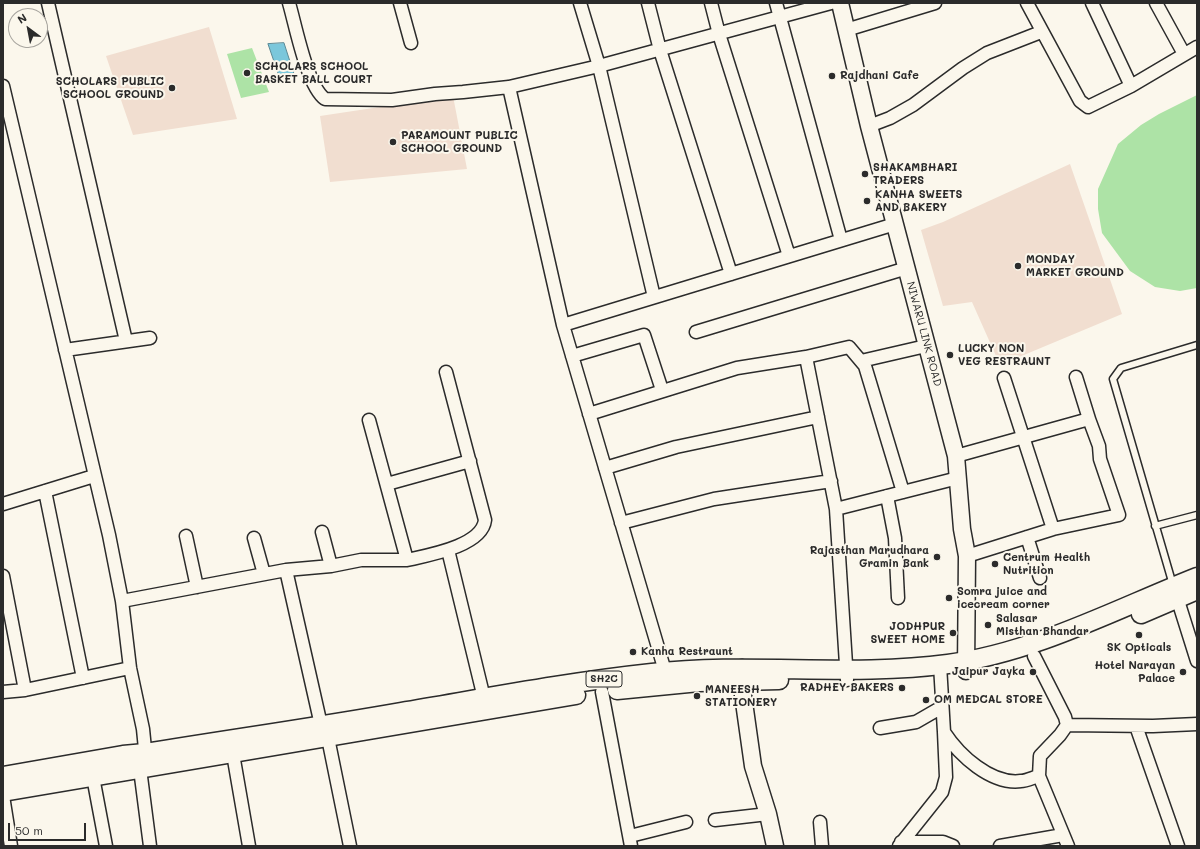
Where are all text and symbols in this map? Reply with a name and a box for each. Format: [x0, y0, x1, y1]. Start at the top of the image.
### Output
north arrow [8, 8, 48, 48]
text: N [14, 10, 29, 27]
place label: SCHOLARS SCHOOL BASKET BALL COURT [255, 60, 372, 86]
marker: SCHOLARS SCHOOL BASKET BALL COURT [242, 68, 252, 78]
place label: Rajdhani Cafe [840, 69, 919, 83]
marker: Rajdhani Cafe [827, 71, 837, 81]
place label: SCHOLARS PUBLIC SCHOOL GROUND [56, 75, 164, 101]
marker: SCHOLARS PUBLIC SCHOOL GROUND [167, 83, 177, 93]
place label: PARAMOUNT PUBLIC SCHOOL GROUND [401, 129, 518, 155]
marker: PARAMOUNT PUBLIC SCHOOL GROUND [388, 137, 398, 147]
place label: SHAKAMBHARI TRADERS [873, 161, 957, 187]
marker: SHAKAMBHARI TRADERS [860, 169, 870, 179]
place label: KANHA SWEETS AND BAKERY [875, 188, 962, 214]
marker: KANHA SWEETS AND BAKERY [862, 196, 872, 206]
place label: MONDAY MARKET GROUND [1026, 253, 1124, 279]
marker: MONDAY MARKET GROUND [1013, 261, 1023, 271]
street label: NIWARU LINK ROAD [904, 280, 944, 388]
place label: LUCKY NON VEG RESTRAUNT [958, 342, 1051, 368]
marker: LUCKY NON VEG RESTRAUNT [945, 350, 955, 360]
place label: Rajasthan Marudhara Gramin Bank [810, 544, 929, 570]
place label: Centrum Health Nutrition [1003, 551, 1090, 577]
marker: Rajasthan Marudhara Gramin Bank [932, 552, 942, 562]
marker: Centrum Health Nutrition [990, 559, 1000, 569]
place label: Somra juice and icecream corner [957, 585, 1050, 611]
marker: Somra juice and icecream corner [944, 593, 954, 603]
place label: Salasar Misthan Bhandar [996, 612, 1089, 638]
place label: JODHPUR SWEET HOME [870, 620, 945, 646]
marker: Salasar Misthan Bhandar [983, 620, 993, 630]
marker: JODHPUR SWEET HOME [948, 628, 958, 638]
marker: SK Opticals [1134, 630, 1144, 640]
place label: SK Opticals [1107, 641, 1171, 655]
place label: Kanha Restraunt [641, 645, 733, 659]
marker: Kanha Restraunt [628, 647, 638, 657]
place label: Hotel Narayan Palace [1094, 659, 1175, 685]
place label: Jaipur Jayka [952, 665, 1025, 679]
marker: Jaipur Jayka [1028, 667, 1038, 677]
marker: Hotel Narayan Palace [1178, 667, 1188, 677]
road number: SH2C [586, 671, 622, 687]
place label: RADHEY BAKERS [800, 681, 894, 695]
place label: MANEESH STATIONERY [705, 683, 777, 709]
marker: RADHEY BAKERS [897, 683, 907, 693]
marker: MANEESH STATIONERY [692, 691, 702, 701]
place label: OM MEDCAL STORE [934, 693, 1043, 707]
marker: OM MEDCAL STORE [921, 695, 931, 705]
scale bar [10, 815, 88, 841]
text: 50 m [15, 822, 43, 838]

